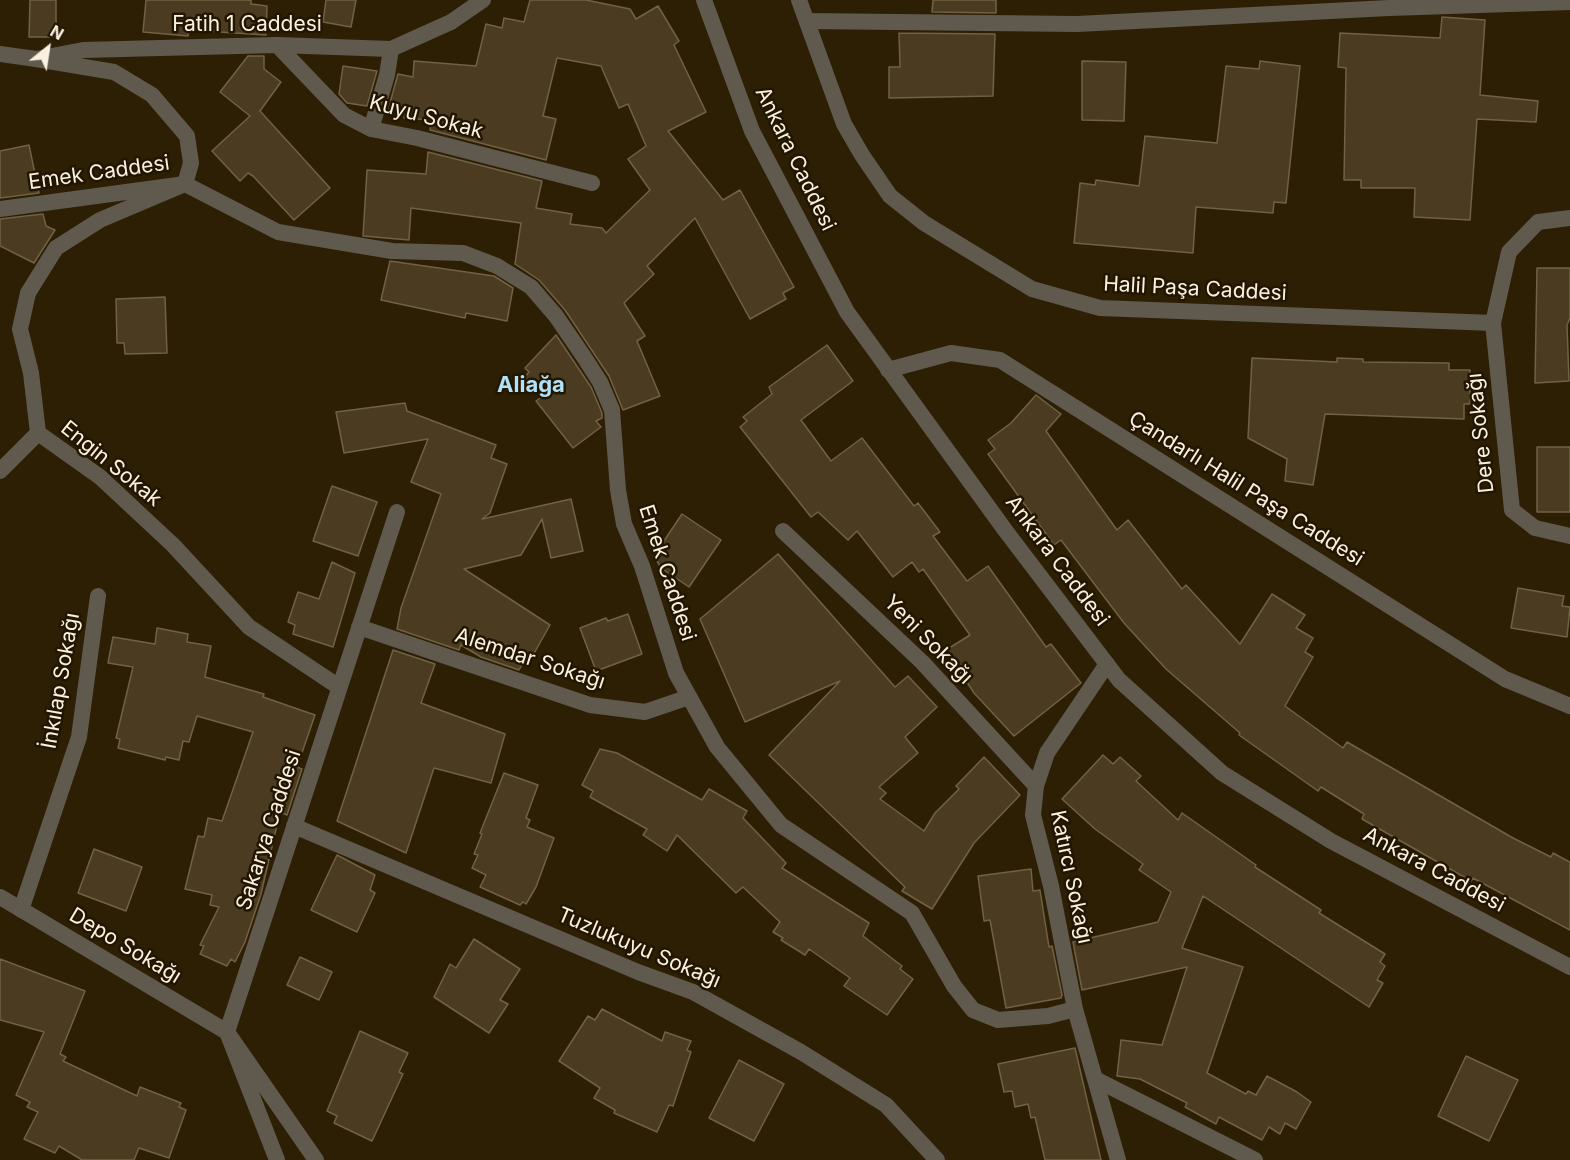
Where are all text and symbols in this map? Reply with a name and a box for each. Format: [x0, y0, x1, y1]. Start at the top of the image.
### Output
street label: Fatih 1 Caddesi [172, 12, 322, 38]
north arrow [18, 18, 78, 78]
text: N [47, 21, 67, 44]
street label: Ankara Caddesi [749, 83, 841, 235]
street label: Kuyu Sokak [366, 90, 486, 144]
street label: Emek Caddesi [27, 151, 171, 195]
street label: Halil Paşa Caddesi [1103, 272, 1287, 306]
district label: Aliağa [497, 372, 565, 398]
street label: Dere Sokağı [1462, 372, 1500, 494]
street label: Çandarlı Halil Paşa Caddesi [1124, 406, 1368, 572]
street label: Engin Sokak [56, 416, 166, 512]
street label: Ankara Caddesi [1000, 491, 1114, 631]
street label: Emek Caddesi [633, 502, 701, 644]
street label: Yeni Sokağı [878, 590, 978, 690]
street label: İnkılap Sokağı [37, 611, 85, 751]
street label: Alemdar Sokağı [452, 623, 608, 695]
street label: Sakarya Caddesi [231, 746, 307, 914]
street label: Katırcı Sokağı [1045, 808, 1097, 946]
street label: Ankara Caddesi [1359, 822, 1509, 918]
street label: Tuzlukuyu Sokağı [554, 902, 724, 994]
street label: Depo Sokağı [64, 903, 186, 989]

